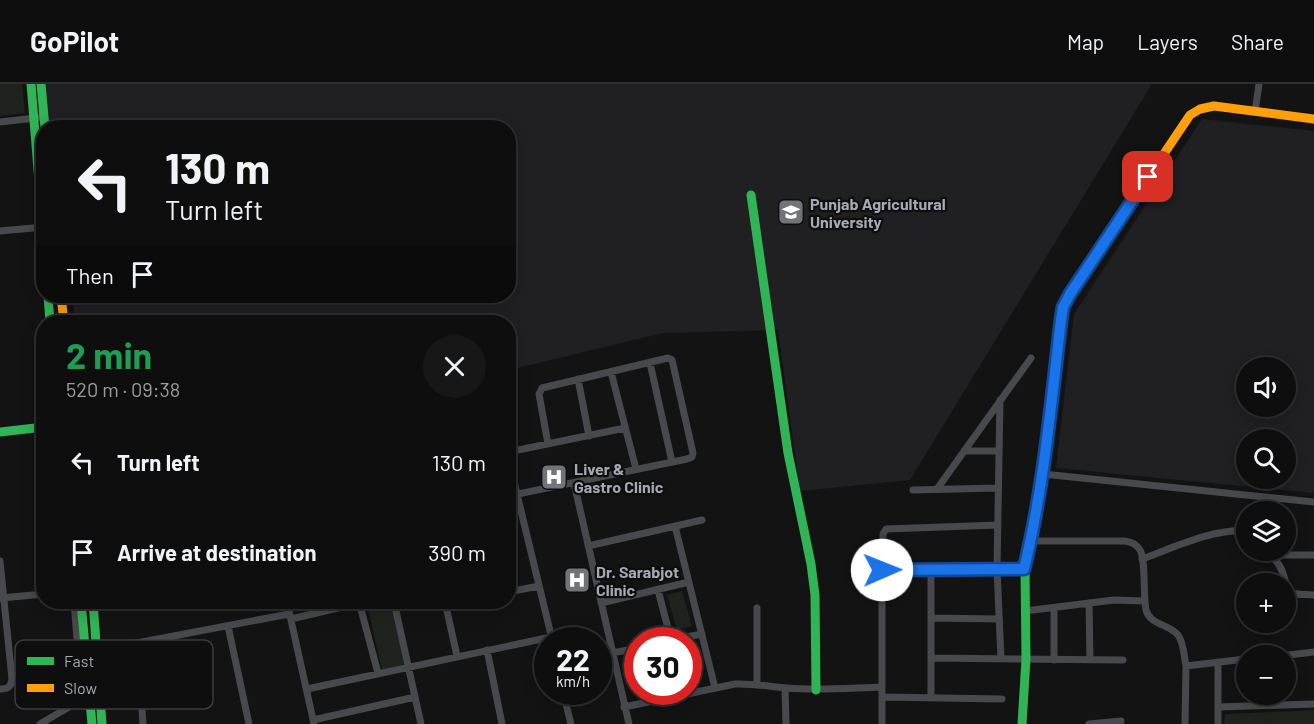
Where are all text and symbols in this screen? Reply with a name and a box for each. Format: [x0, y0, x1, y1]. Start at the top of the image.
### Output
text: GoPilot [30, 24, 119, 58]
text: Map [1067, 29, 1104, 54]
text: Layers [1137, 29, 1198, 54]
text: Share [1231, 29, 1284, 54]
text: 130 m [165, 142, 270, 192]
icon: left [66, 144, 144, 222]
pin [1122, 151, 1173, 202]
icon: arrive [1131, 160, 1164, 193]
text: Turn left [165, 193, 263, 225]
place label: Punjab Agricultural University [810, 194, 946, 231]
school or university icon: Punjab Agricultural University [776, 197, 806, 227]
icon: arrive [126, 258, 159, 291]
text: Then [66, 262, 114, 288]
text: 2 min [66, 333, 152, 376]
button: close [423, 335, 486, 398]
map controls [1236, 357, 1296, 705]
button: sound [1236, 357, 1296, 417]
text: 520 m · 09:38 [66, 377, 180, 401]
button: search [1236, 429, 1296, 489]
icon: left [66, 446, 99, 479]
text: Turn left [117, 449, 200, 475]
text: 130 m [432, 449, 486, 475]
place label: Liver & Gastro Clinic [574, 459, 664, 496]
hospital icon: Liver & Gastro Clinic [539, 462, 569, 492]
button: layers [1236, 501, 1296, 561]
icon: arrive [66, 536, 99, 569]
position arrow [850, 538, 914, 602]
text: Arrive at destination [117, 539, 316, 565]
text: 390 m [428, 539, 486, 565]
place label: Dr. Sarabjot Clinic [596, 562, 679, 599]
hospital icon: Dr. Sarabjot Clinic [562, 565, 592, 595]
button: + [1236, 573, 1296, 633]
speed limit sign: 30 [624, 627, 702, 705]
legend [15, 640, 213, 709]
text: 22 [556, 641, 590, 677]
button: − [1236, 645, 1296, 705]
text: Fast [64, 651, 94, 670]
text: km/h [556, 672, 590, 690]
text: Slow [64, 678, 97, 697]

